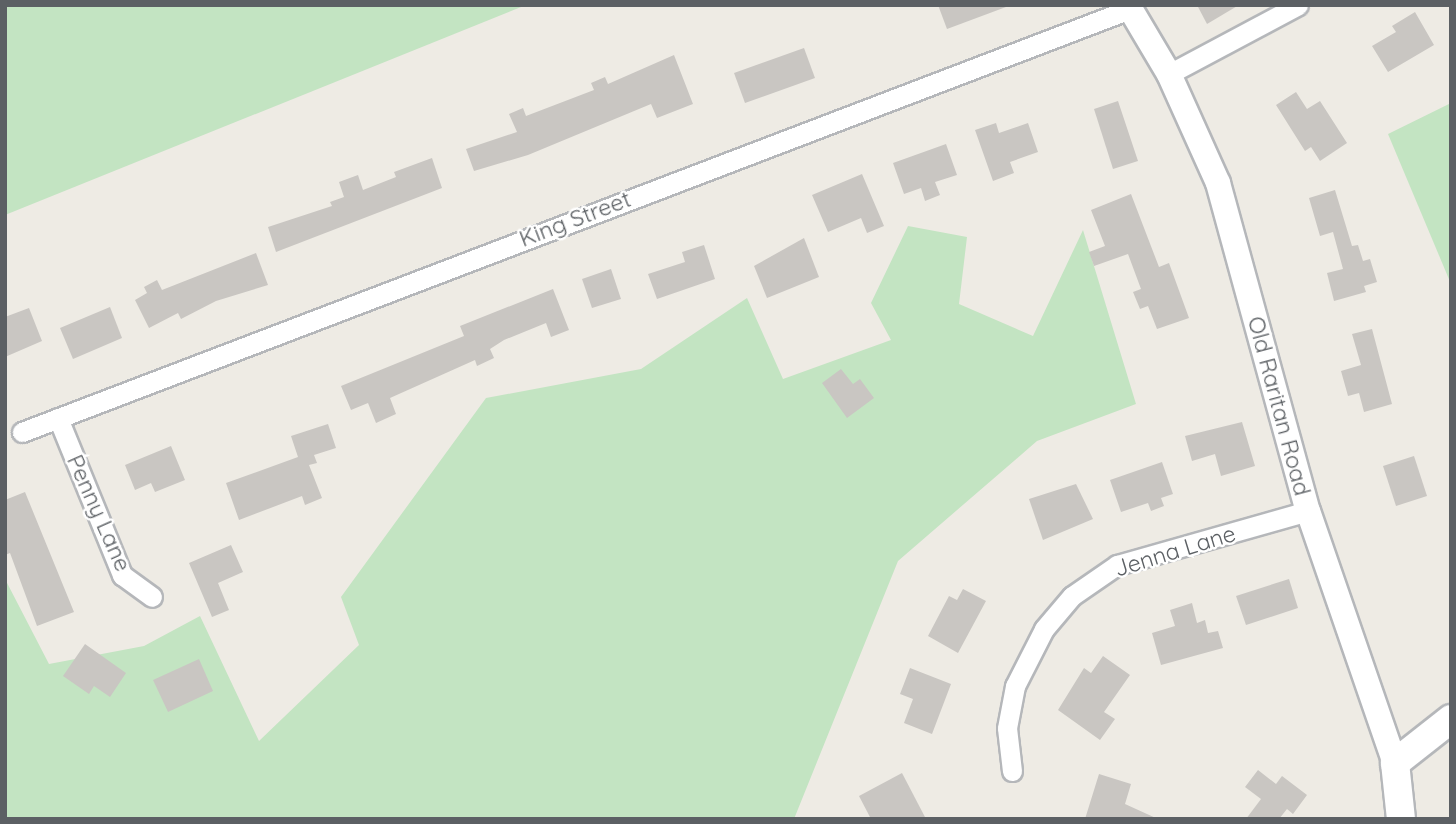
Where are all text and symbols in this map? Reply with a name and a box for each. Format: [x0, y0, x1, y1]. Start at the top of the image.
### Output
street label: King Street [515, 185, 635, 253]
street label: Old Raritan Road [1242, 313, 1316, 499]
street label: Penny Lane [61, 450, 137, 576]
street label: Jenna Lane [1111, 519, 1239, 583]

